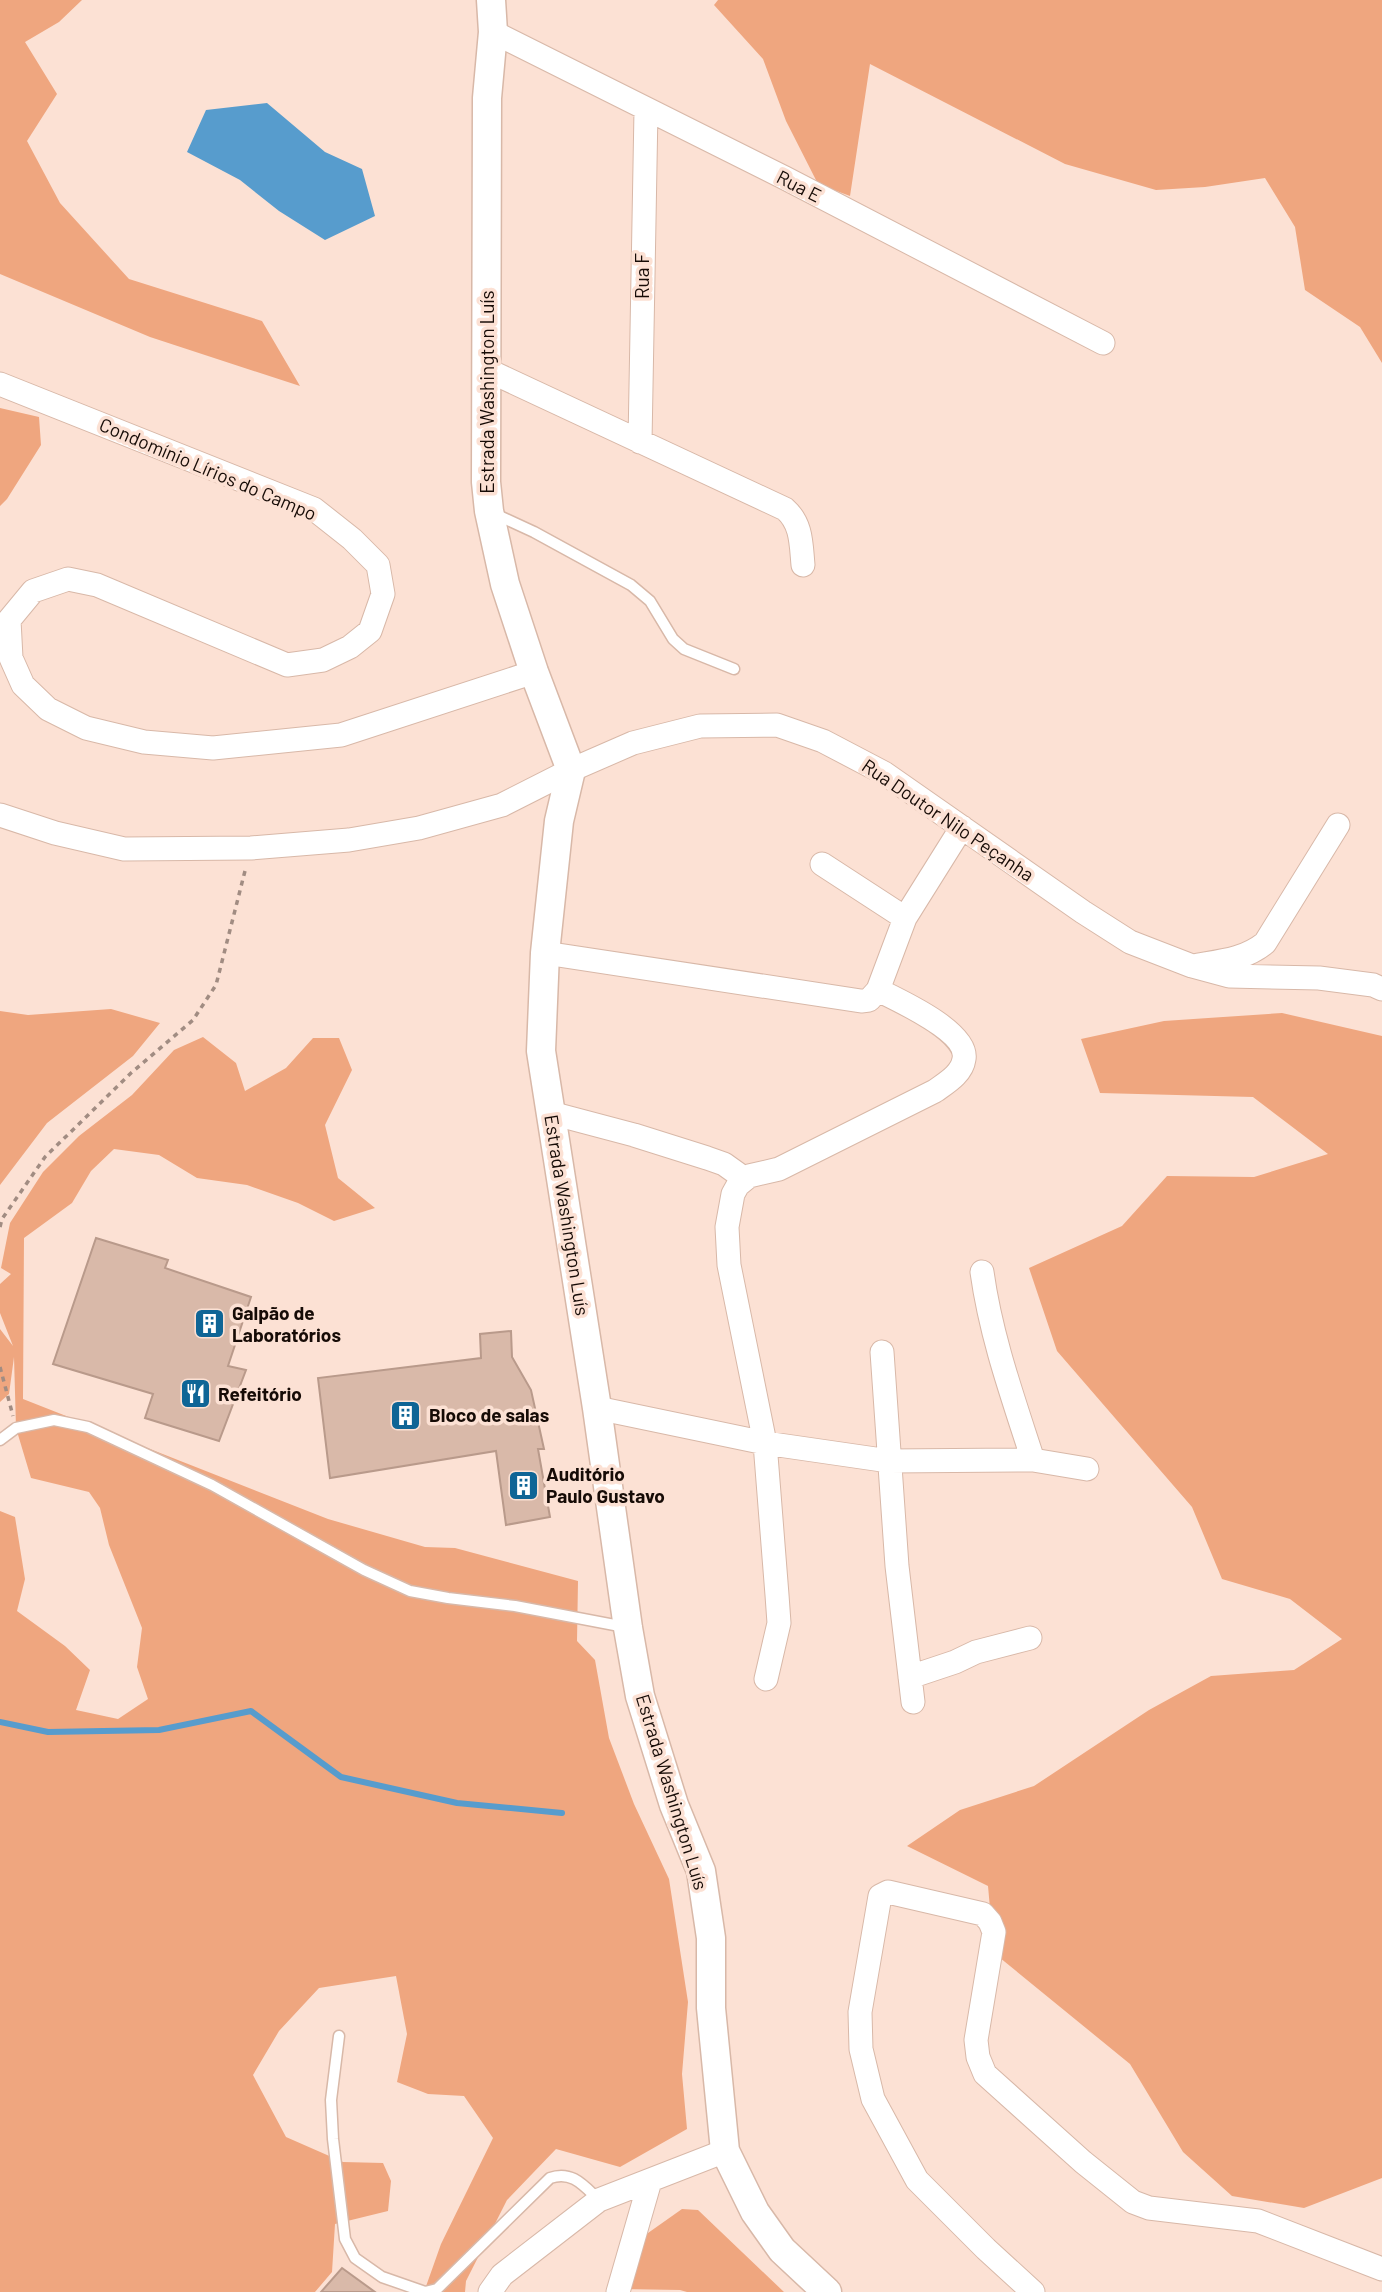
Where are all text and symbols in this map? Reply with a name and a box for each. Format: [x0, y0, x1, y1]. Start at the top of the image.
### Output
street label: Rua E [773, 165, 825, 206]
street label: Rua F [630, 253, 653, 299]
street label: Estrada Washington Luís [475, 290, 498, 494]
street label: Condomínio Lírios do Campo [96, 412, 320, 525]
street label: Rua Doutor Nilo Peçanha [858, 753, 1039, 886]
street label: Estrada Washington Luís [540, 1113, 595, 1317]
place label: Galpão de Laboratórios [232, 1301, 341, 1346]
building icon: Galpão de Laboratórios [192, 1307, 226, 1341]
restaurant icon: Refeitório [178, 1377, 212, 1411]
place label: Refeitório [218, 1382, 302, 1405]
building icon: Bloco de salas [389, 1398, 423, 1432]
place label: Bloco de salas [429, 1403, 549, 1426]
place label: Auditório Paulo Gustavo [546, 1462, 665, 1507]
building icon: Auditório Paulo Gustavo [506, 1468, 540, 1502]
street label: Estrada Washington Luís [632, 1691, 713, 1892]

